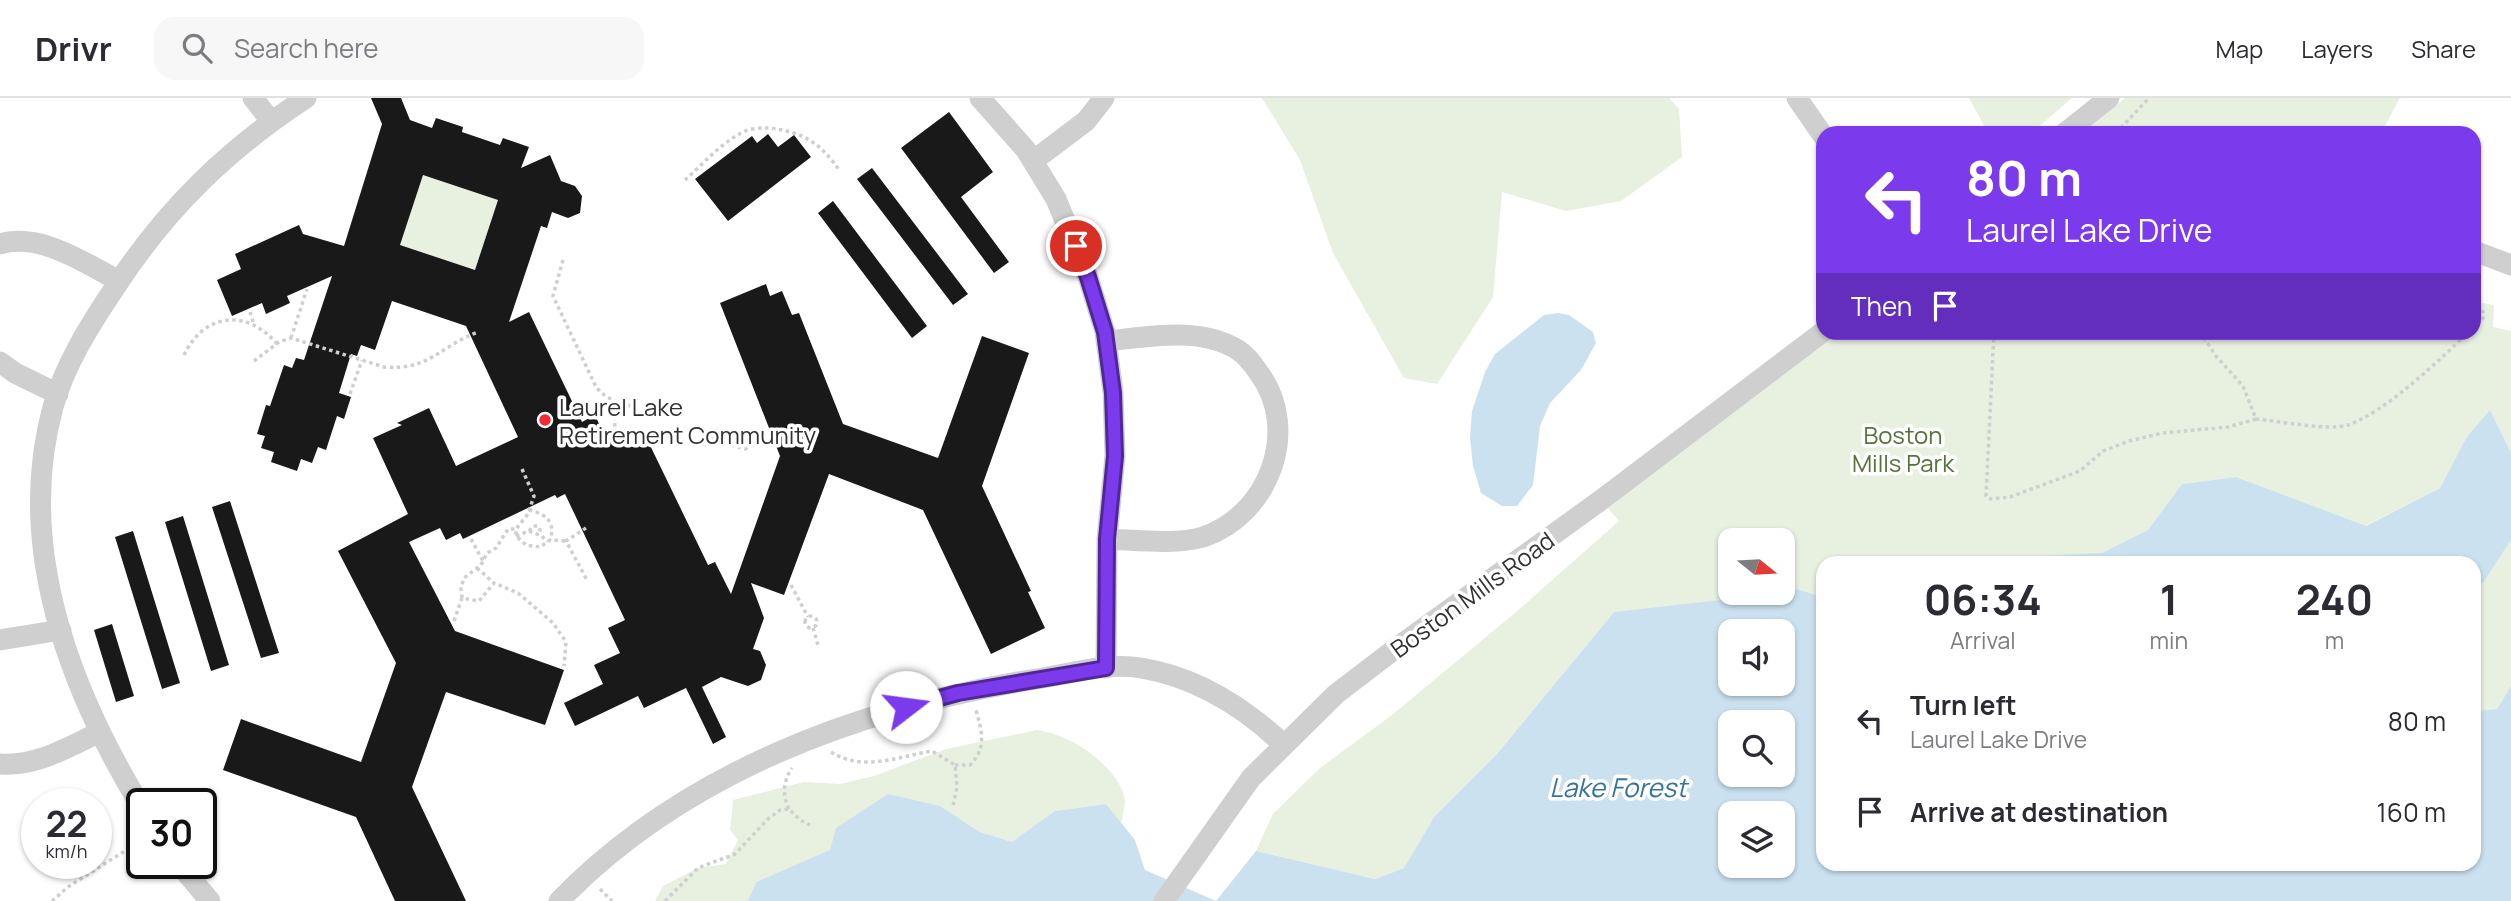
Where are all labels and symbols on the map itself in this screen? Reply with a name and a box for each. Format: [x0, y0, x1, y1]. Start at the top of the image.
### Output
pin [1046, 216, 1106, 276]
place label: Laurel Lake Retirement Community [559, 390, 817, 451]
marker: Laurel Lake Retirement Community [537, 412, 553, 428]
park label: Boston Mills Park [1852, 418, 1955, 479]
street label: Boston Mills Road [1383, 523, 1561, 665]
north arrow [1718, 528, 1796, 606]
position arrow [869, 670, 943, 744]
water label: Lake Forest [1549, 769, 1689, 805]
speed limit sign: 30 [126, 788, 217, 879]

